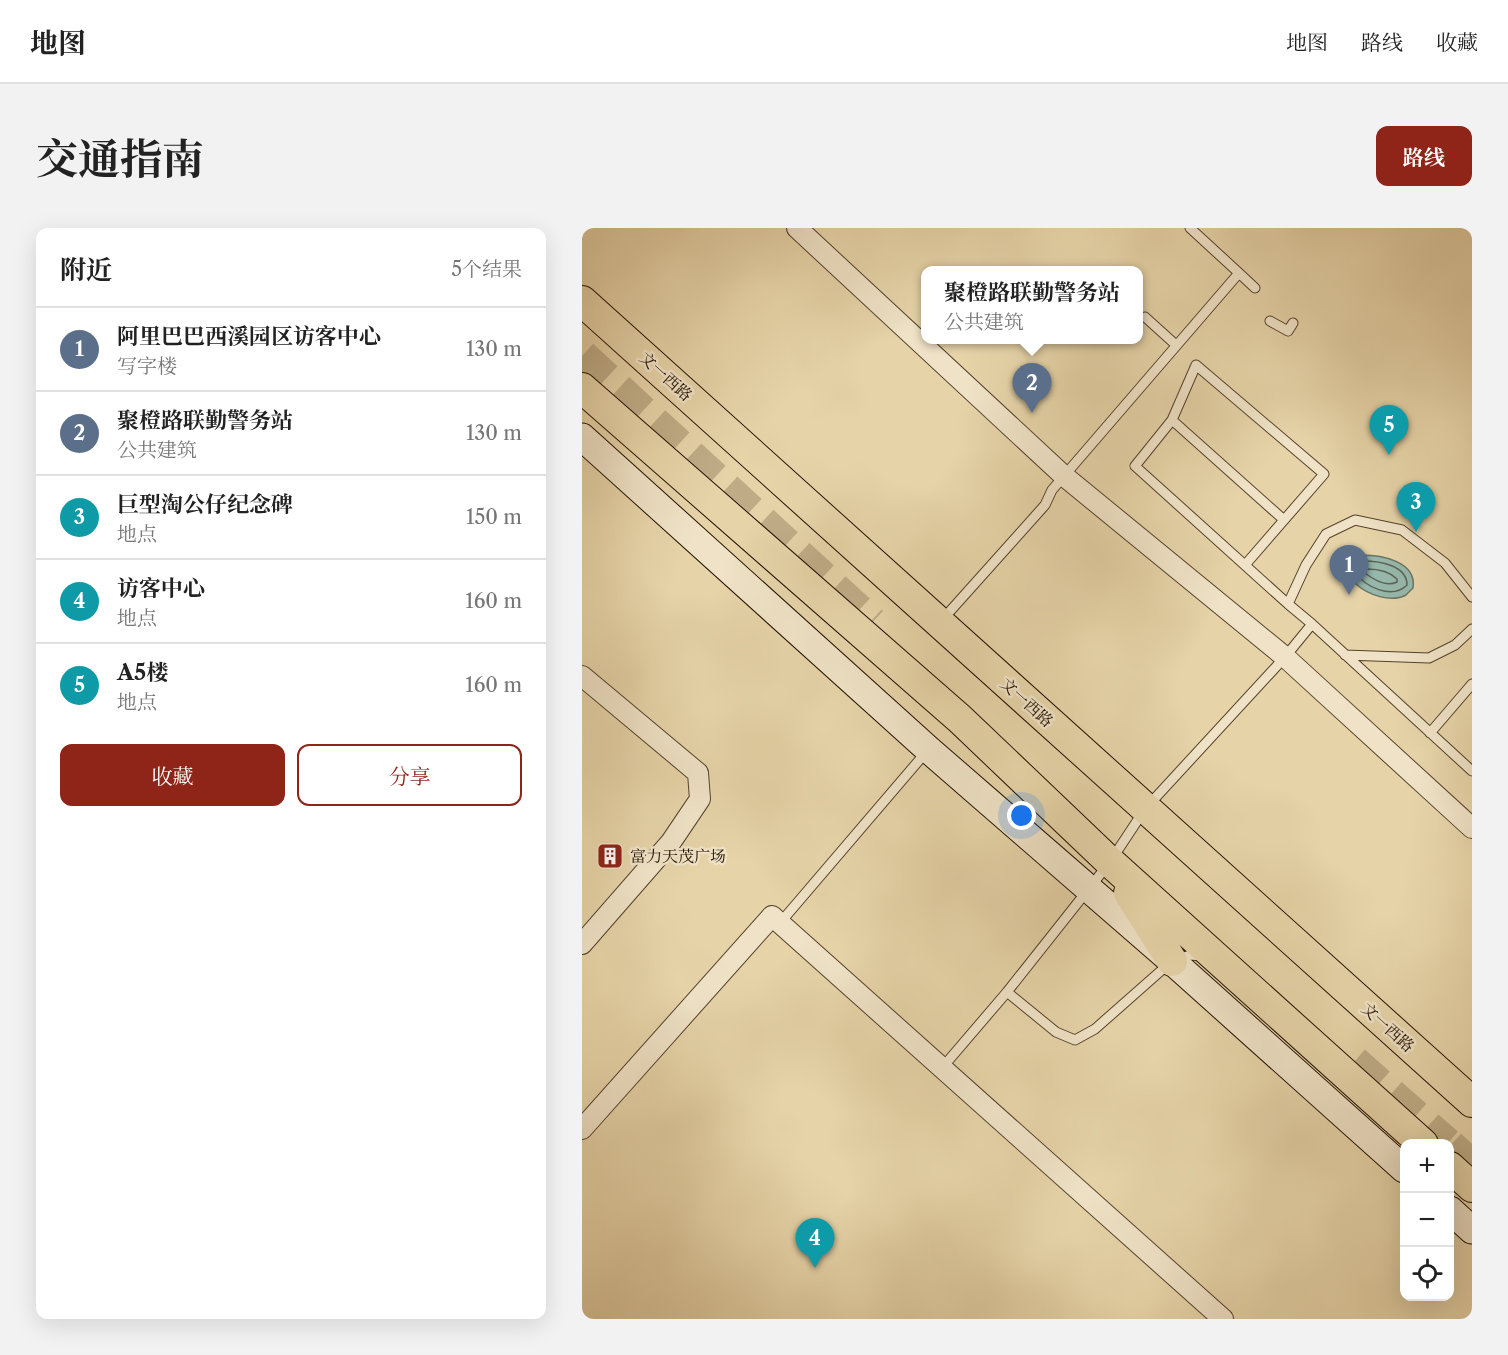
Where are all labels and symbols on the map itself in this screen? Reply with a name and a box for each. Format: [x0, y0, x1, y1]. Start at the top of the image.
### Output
street label: 文一西路 [636, 347, 696, 405]
pin: 2 [1012, 364, 1052, 413]
pin: 5 [1370, 406, 1408, 455]
pin: 3 [1396, 482, 1436, 532]
pin: 1 [1330, 546, 1368, 595]
street label: 文一西路 [997, 673, 1057, 731]
your location [1007, 801, 1036, 830]
building icon: 富力天茂广场 [595, 841, 625, 871]
place label: 富力天茂广场 [630, 846, 726, 866]
street label: 文一西路 [1358, 998, 1418, 1056]
pin: 4 [796, 1218, 834, 1268]

